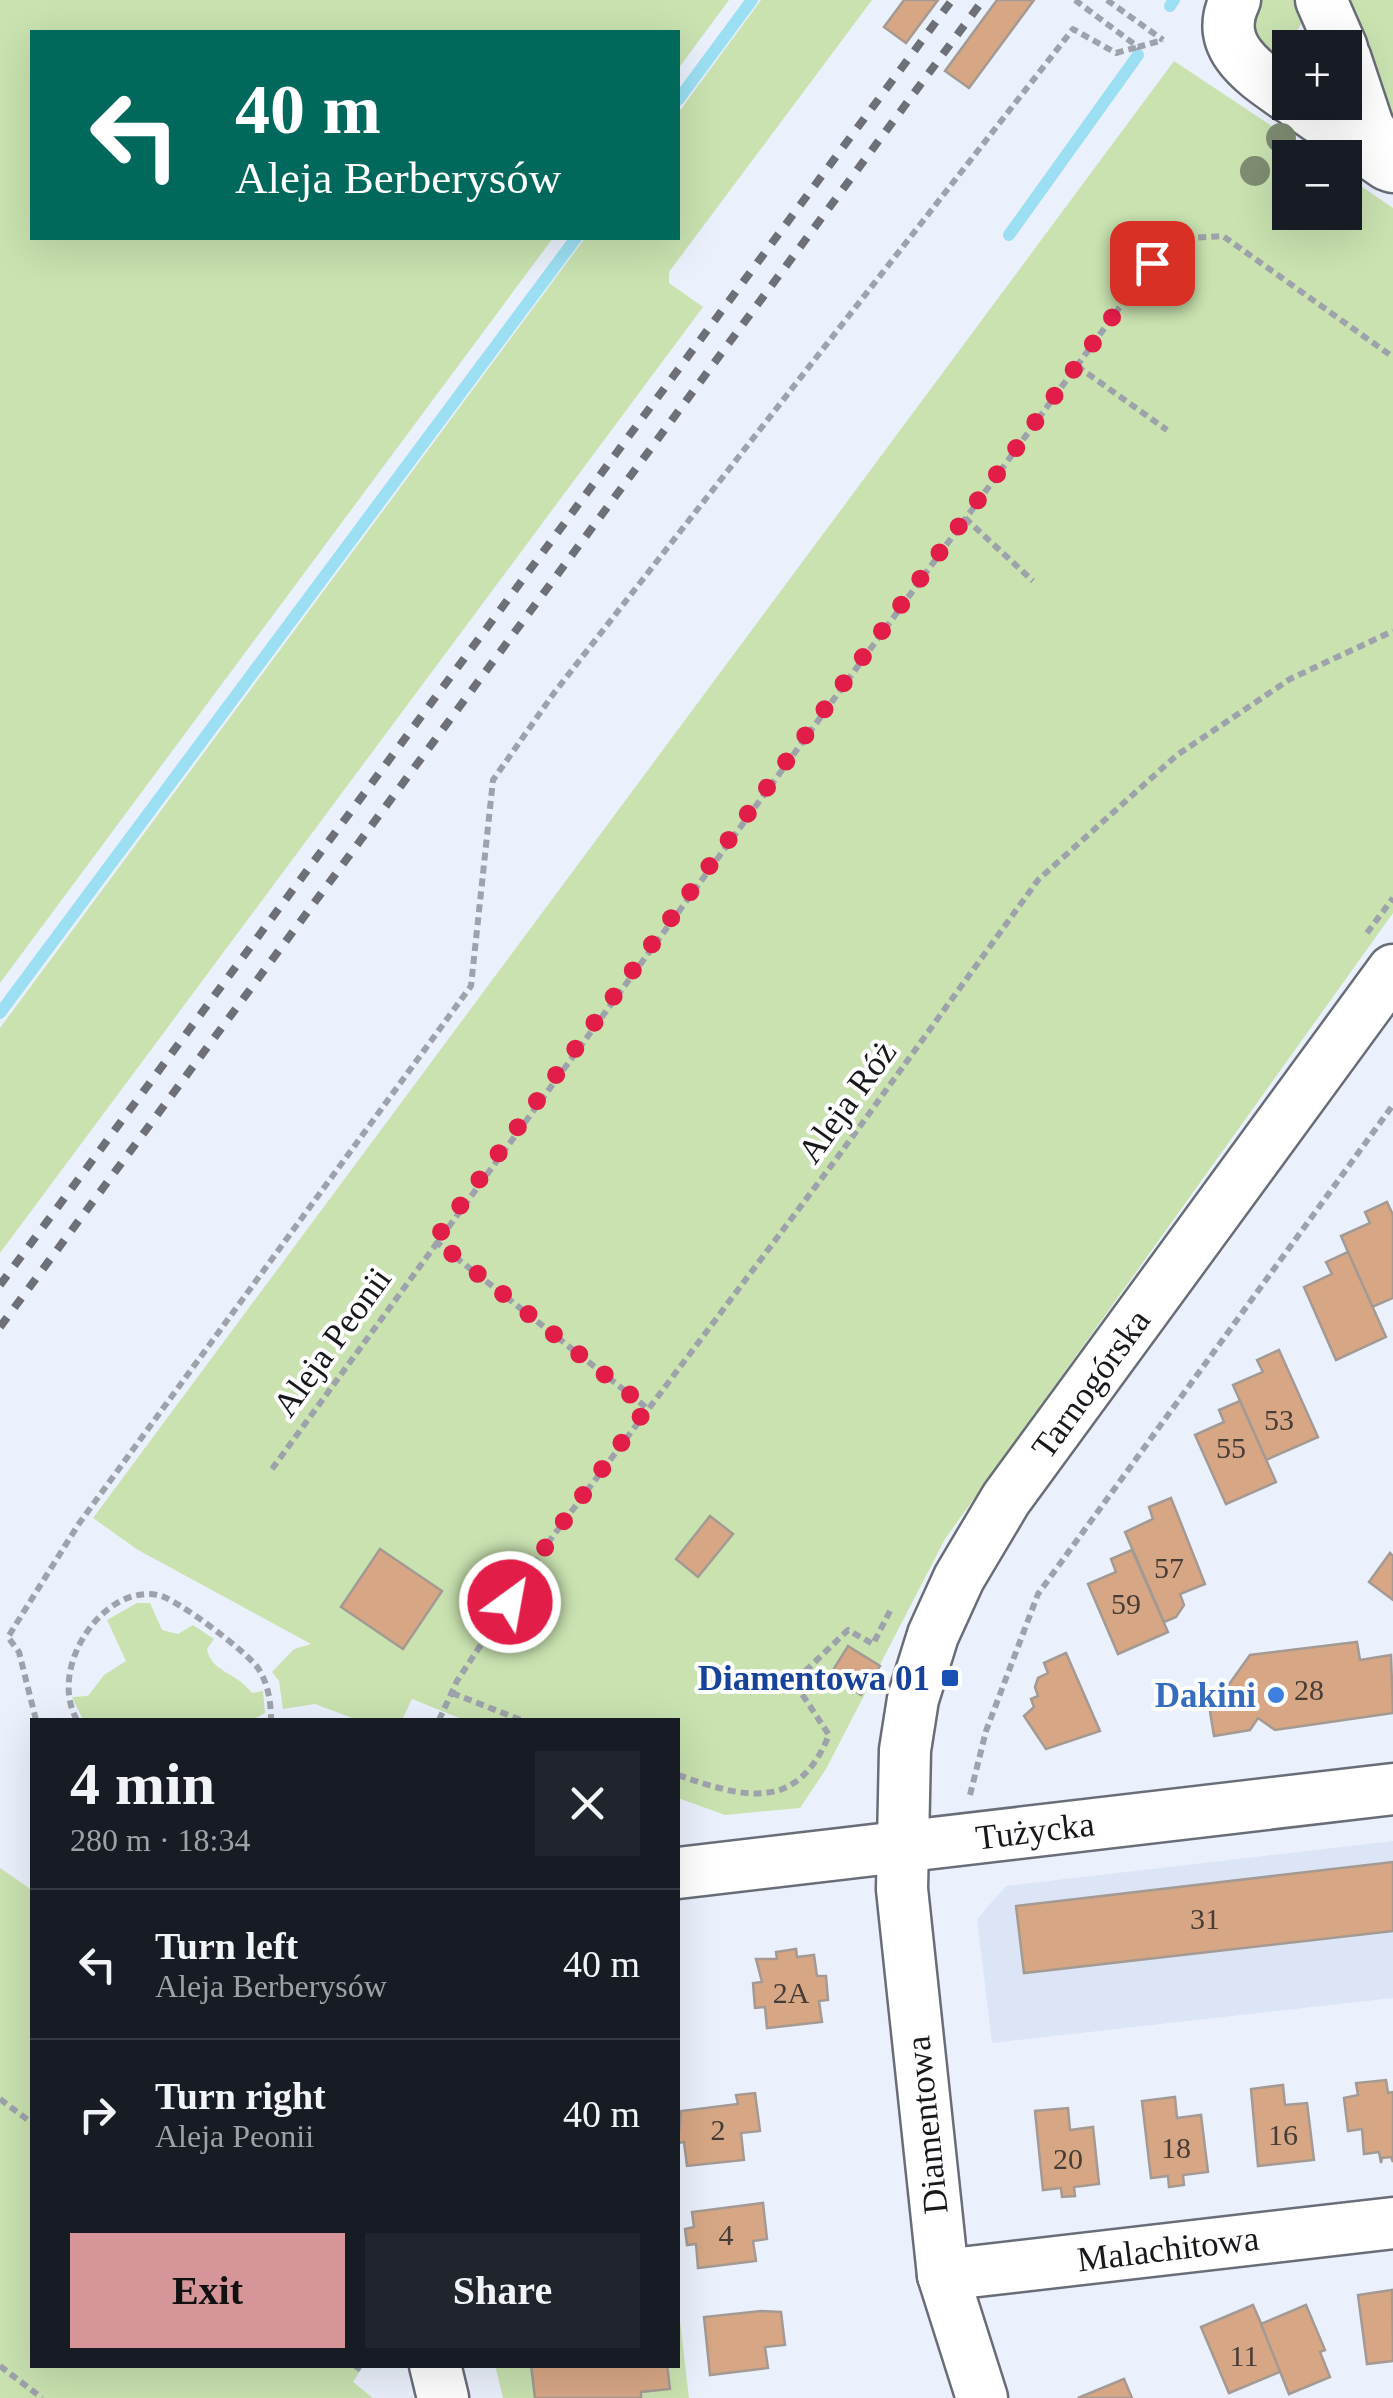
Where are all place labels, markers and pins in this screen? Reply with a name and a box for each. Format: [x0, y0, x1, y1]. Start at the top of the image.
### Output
pin [1110, 221, 1195, 306]
place label: Diamentowa 01 [698, 1659, 930, 1698]
marker: Diamentowa 01 [939, 1667, 961, 1689]
place label: Dakini [1155, 1676, 1256, 1715]
marker: Dakini [1265, 1684, 1287, 1706]

